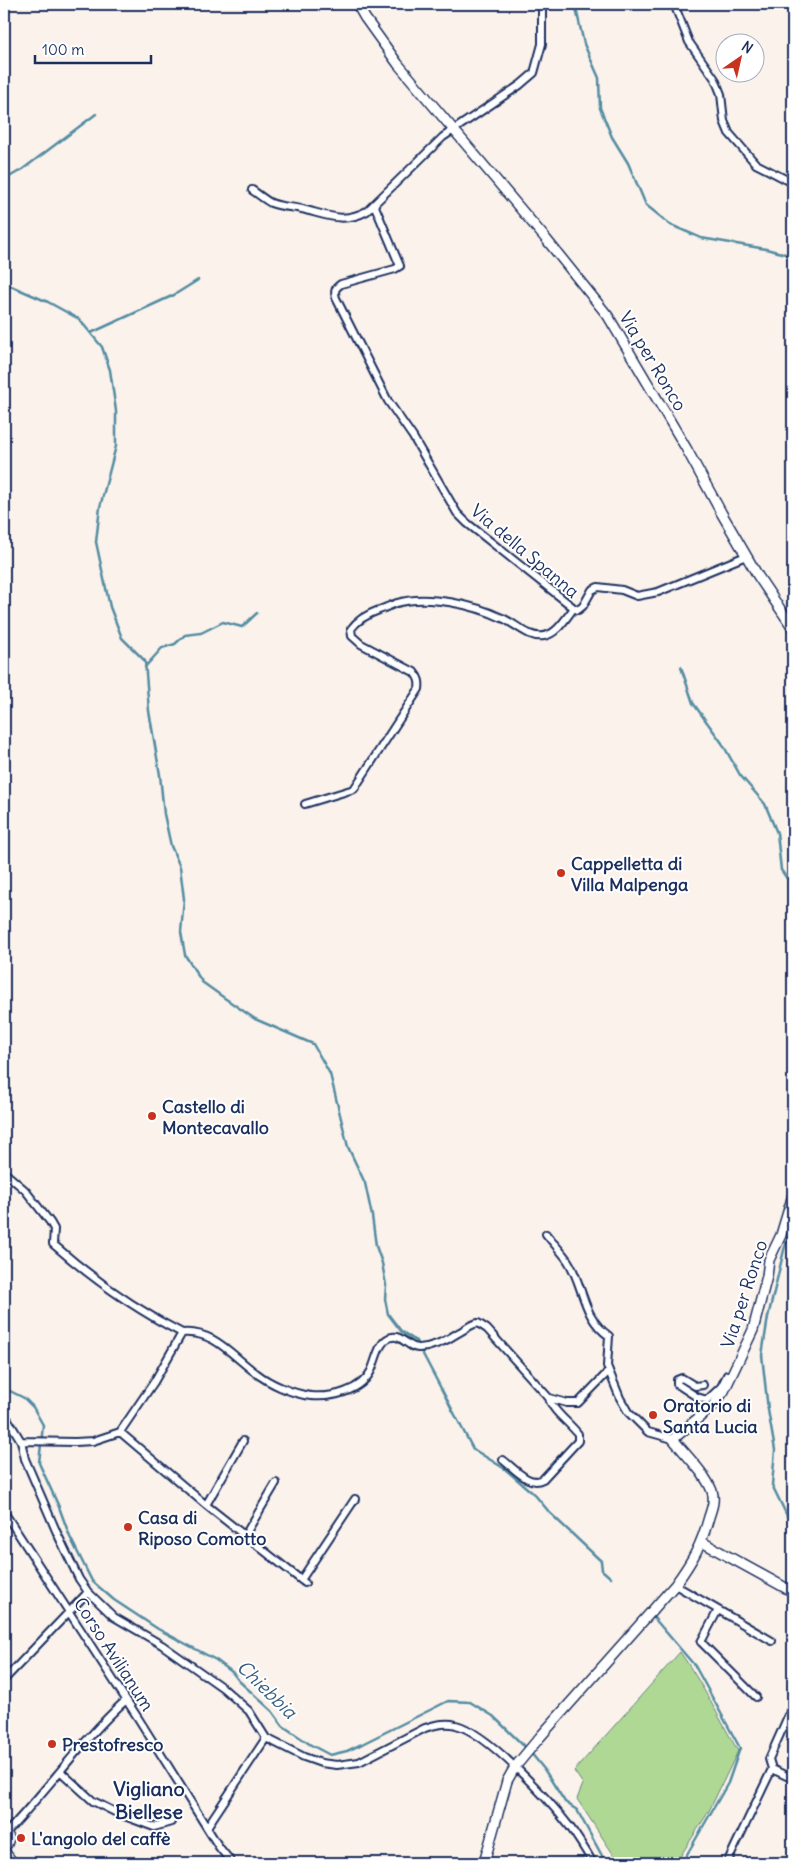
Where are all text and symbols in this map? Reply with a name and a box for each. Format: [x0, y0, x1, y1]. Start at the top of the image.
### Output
scale bar [35, 32, 151, 64]
north arrow [714, 32, 764, 82]
text: N [738, 37, 756, 57]
text: 100 m [42, 40, 84, 59]
street label: Via per Ronco [614, 307, 692, 415]
street label: Via della Spanna [466, 499, 584, 603]
place label: Cappelletta di Villa Malpenga [571, 852, 688, 896]
marker: Cappelletta di Villa Malpenga [555, 867, 567, 879]
place label: Castello di Montecavallo [162, 1095, 269, 1139]
marker: Castello di Montecavallo [146, 1110, 158, 1122]
street label: Via per Ronco [716, 1237, 772, 1351]
place label: Oratorio di Santa Lucia [663, 1394, 758, 1438]
marker: Oratorio di Santa Lucia [647, 1409, 659, 1421]
place label: Casa di Riposo Comotto [138, 1506, 266, 1550]
marker: Casa di Riposo Comotto [122, 1521, 134, 1533]
street label: Corso Avilianum [69, 1593, 159, 1715]
water label: Chiebbia [232, 1655, 303, 1724]
place label: Prestofresco [62, 1733, 163, 1756]
marker: Prestofresco [46, 1738, 58, 1750]
district label: Vigliano Biellese [113, 1776, 185, 1824]
place label: L'angolo del caffè [31, 1827, 171, 1850]
marker: L'angolo del caffè [15, 1832, 27, 1844]

